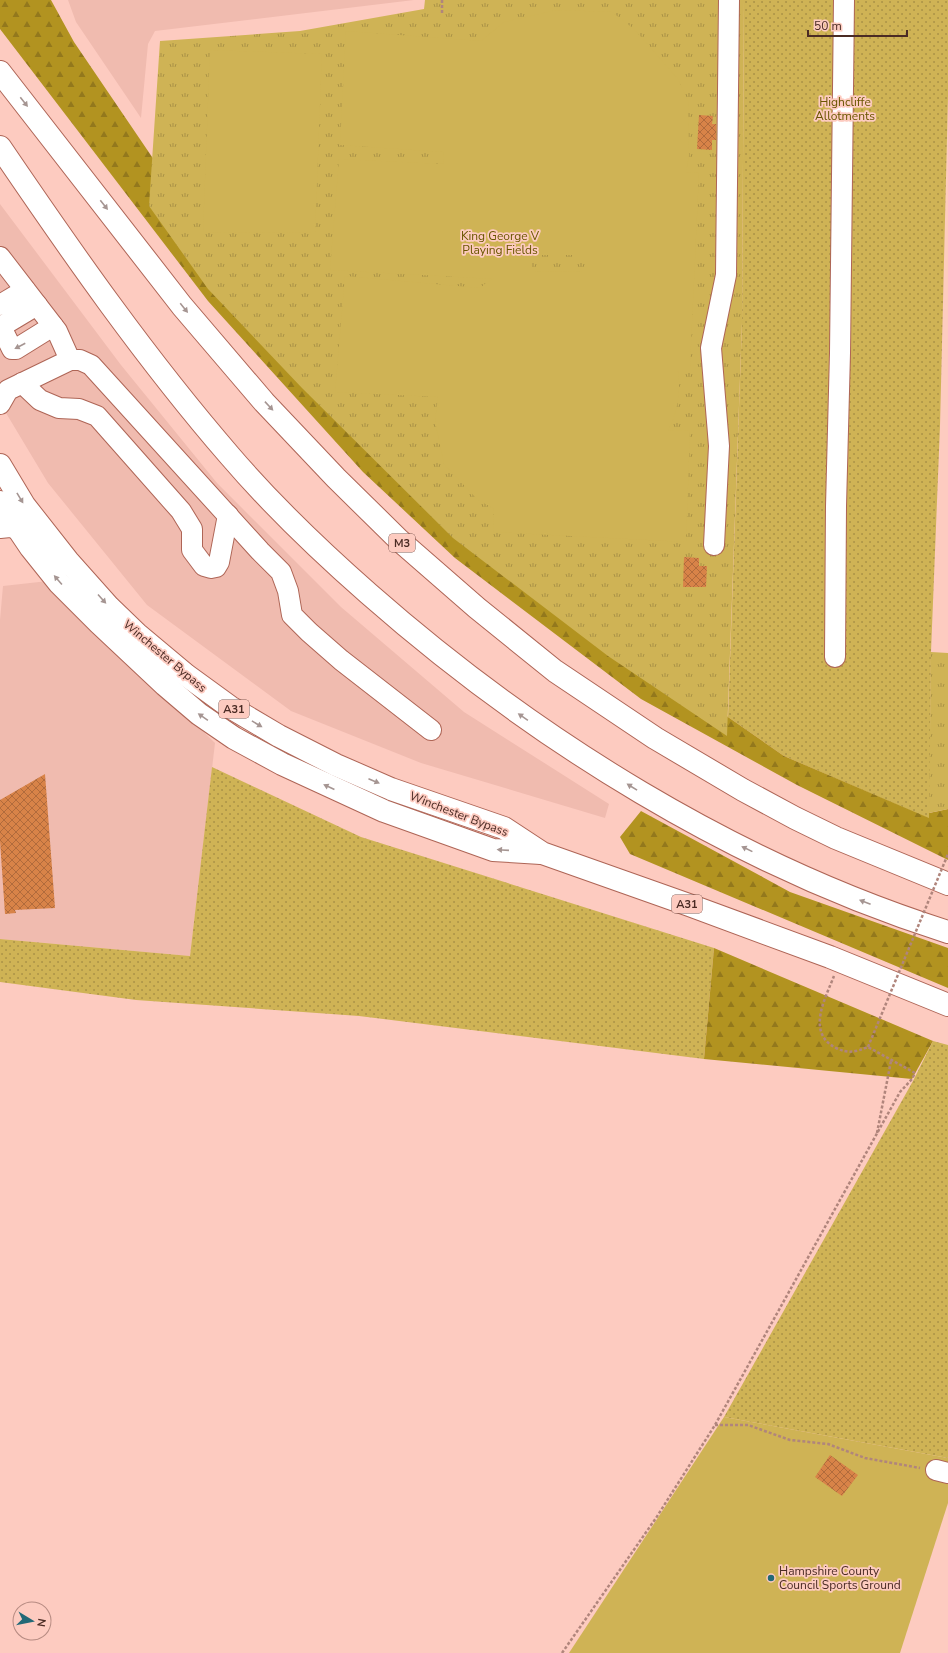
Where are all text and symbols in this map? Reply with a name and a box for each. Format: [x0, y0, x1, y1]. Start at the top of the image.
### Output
scale bar [808, 12, 907, 38]
text: 50 m [814, 18, 842, 34]
park label: Highcliffe Allotments [815, 94, 875, 124]
one-way arrow [20, 97, 29, 108]
one-way arrow [100, 200, 108, 211]
park label: King George V Playing Fields [461, 228, 540, 258]
one-way arrow [179, 302, 188, 313]
one-way arrow [14, 343, 26, 350]
one-way arrow [264, 401, 273, 411]
one-way arrow [16, 492, 23, 504]
road number: M3 [389, 534, 415, 552]
one-way arrow [53, 575, 62, 586]
one-way arrow [97, 594, 106, 604]
street label: Winchester Bypass [120, 616, 210, 696]
road number: A31 [219, 700, 249, 718]
one-way arrow [198, 713, 209, 721]
one-way arrow [518, 713, 528, 721]
one-way arrow [251, 720, 263, 727]
one-way arrow [368, 778, 379, 784]
one-way arrow [323, 784, 335, 790]
one-way arrow [626, 784, 638, 791]
street label: Winchester Bypass [407, 788, 511, 840]
one-way arrow [741, 846, 752, 852]
one-way arrow [497, 847, 509, 854]
road number: A31 [672, 895, 702, 913]
one-way arrow [859, 899, 871, 905]
place label: Hampshire County Council Sports Ground [779, 1563, 901, 1593]
marker: Hampshire County Council Sports Ground [766, 1573, 776, 1583]
north arrow [12, 1601, 52, 1641]
text: N [33, 1617, 49, 1628]

